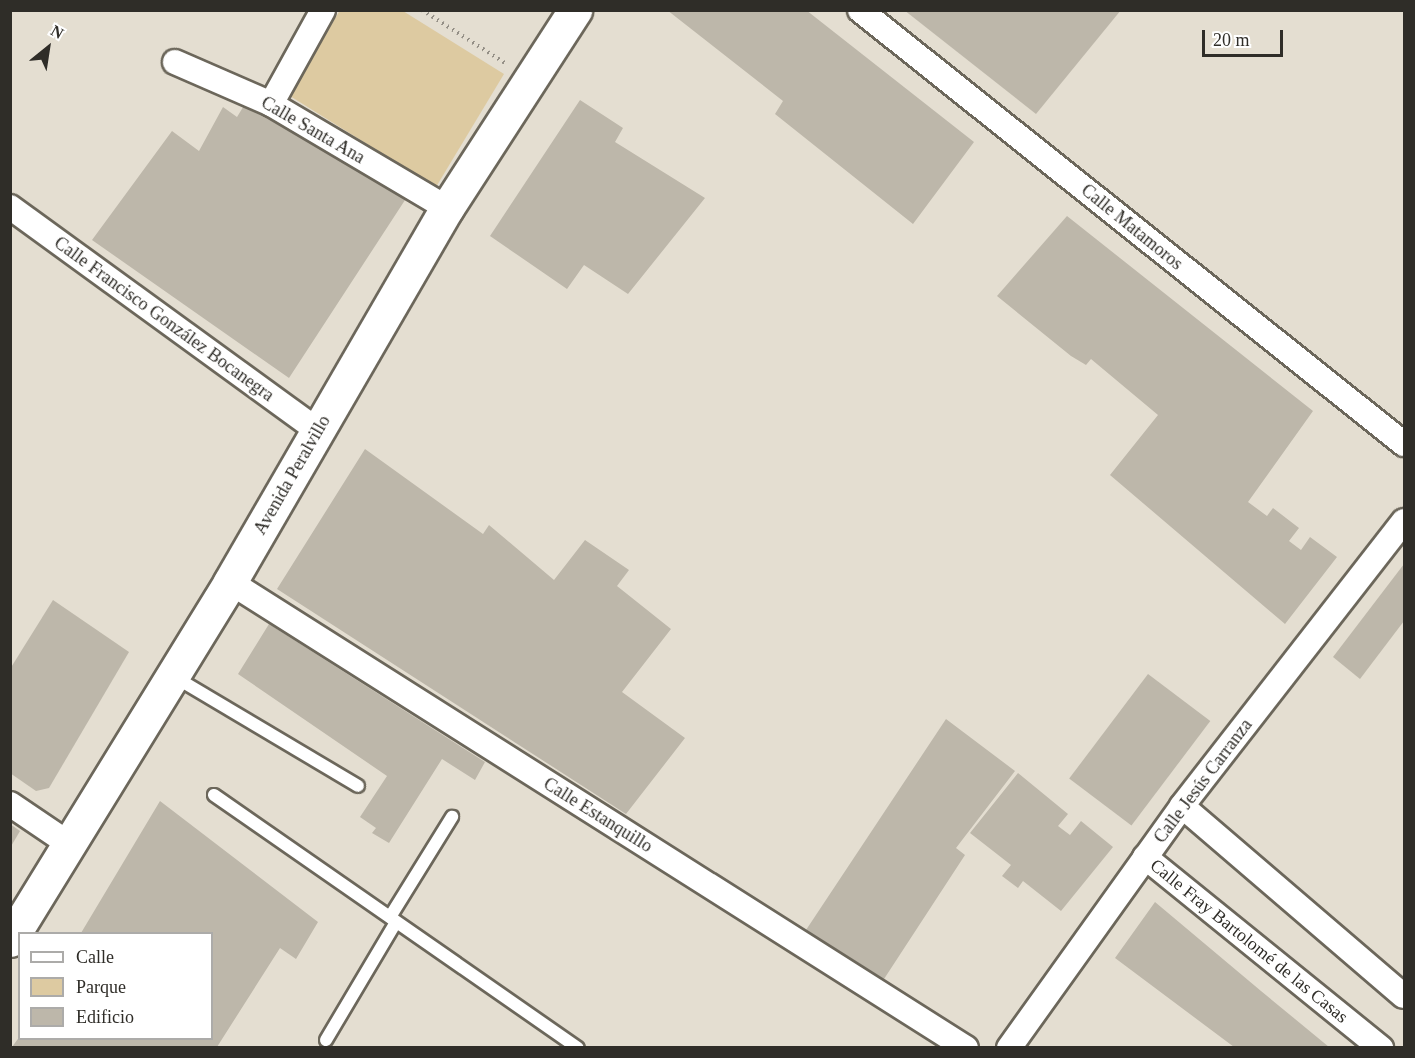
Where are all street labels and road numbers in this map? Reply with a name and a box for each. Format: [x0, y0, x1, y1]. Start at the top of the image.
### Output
street label: Calle Santa Ana [257, 91, 369, 169]
street label: Calle Matamoros [1077, 179, 1187, 275]
street label: Calle Francisco González Bocanegra [50, 232, 278, 406]
street label: Avenida Peralvillo [249, 412, 335, 538]
street label: Calle Jesús Carranza [1149, 715, 1257, 847]
street label: Calle Estanquillo [539, 773, 657, 857]
street label: Calle Fray Bartolomé de las Casas [1146, 854, 1352, 1028]

